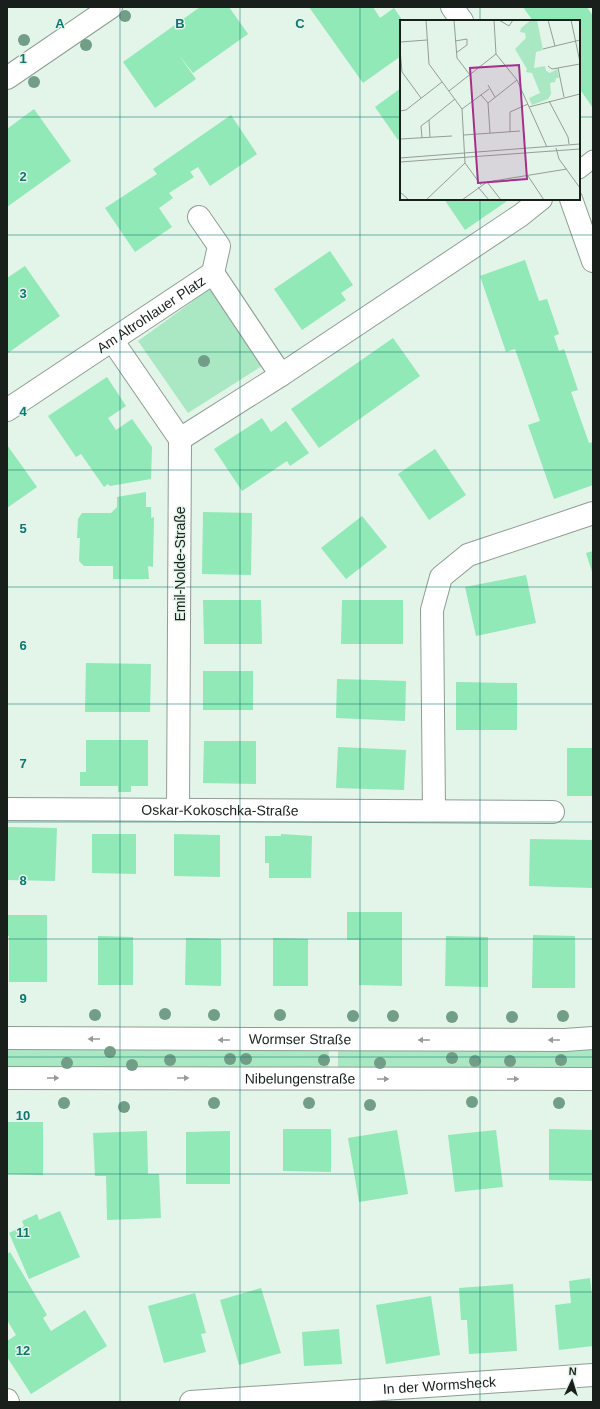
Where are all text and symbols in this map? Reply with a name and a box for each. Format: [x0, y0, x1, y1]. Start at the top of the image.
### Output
text: A [55, 16, 65, 31]
text: B [175, 16, 185, 31]
text: C [295, 16, 305, 31]
inset map [400, 20, 580, 200]
text: 1 [19, 51, 27, 66]
text: 2 [19, 169, 27, 184]
street label: Am Altrohlauer Platz [94, 272, 208, 356]
text: 3 [19, 286, 27, 301]
text: 4 [19, 404, 27, 419]
street label: Emil-Nolde-Straße [172, 506, 188, 622]
text: 5 [19, 521, 27, 536]
text: 6 [19, 638, 27, 653]
text: 7 [19, 756, 27, 771]
street label: Oskar-Kokoschka-Straße [141, 802, 299, 819]
text: 8 [19, 873, 27, 888]
text: 9 [19, 991, 27, 1006]
street label: Wormser Straße [249, 1031, 351, 1047]
one-way arrow [87, 1036, 100, 1042]
one-way arrow [217, 1037, 230, 1043]
one-way arrow [417, 1037, 430, 1043]
one-way arrow [547, 1037, 560, 1043]
street label: Nibelungenstraße [245, 1070, 356, 1087]
one-way arrow [47, 1075, 60, 1081]
one-way arrow [177, 1075, 190, 1081]
one-way arrow [377, 1076, 390, 1082]
one-way arrow [507, 1076, 520, 1082]
text: 10 [16, 1108, 30, 1123]
text: 11 [16, 1225, 30, 1240]
text: 12 [16, 1343, 30, 1358]
north arrow [552, 1361, 592, 1401]
text: N [568, 1365, 577, 1377]
street label: In der Wormsheck [382, 1373, 498, 1397]

